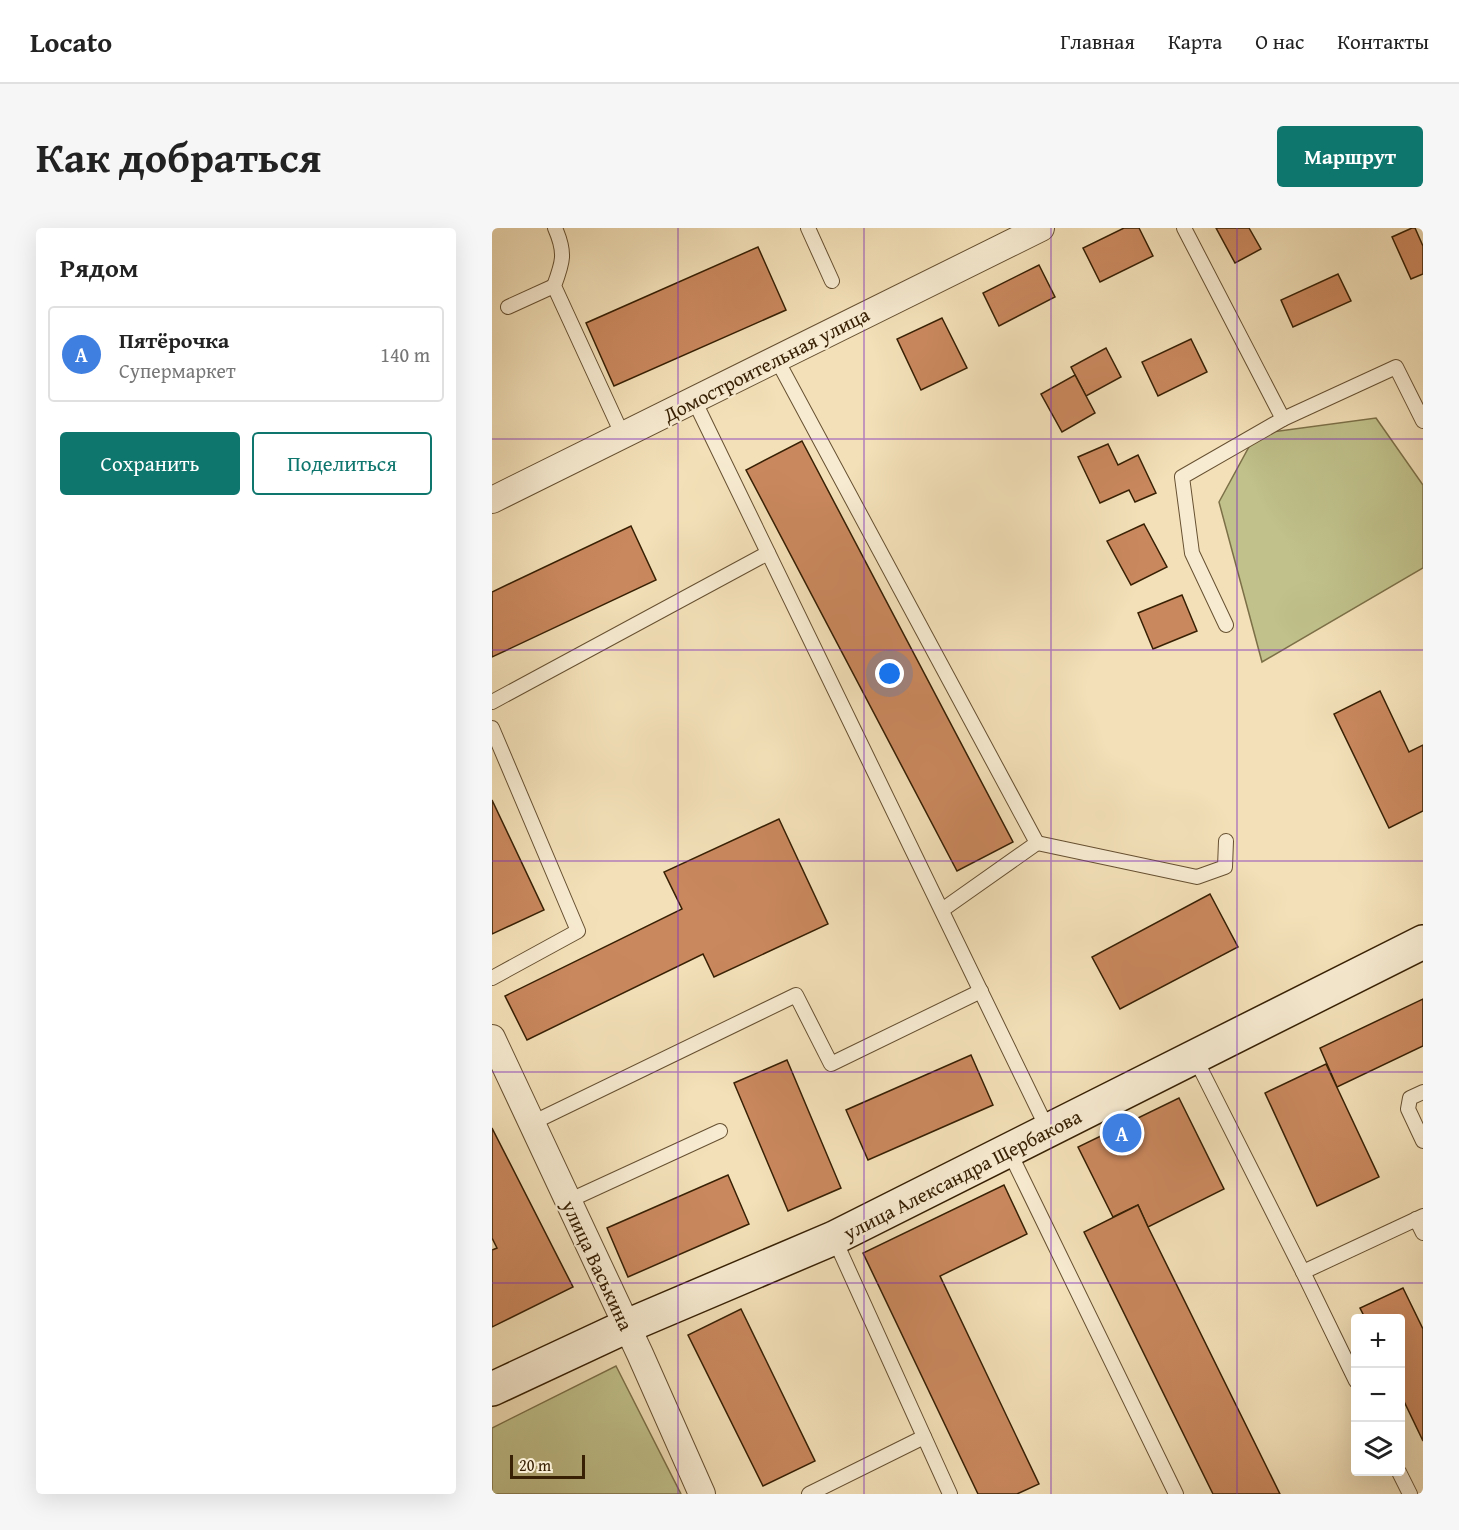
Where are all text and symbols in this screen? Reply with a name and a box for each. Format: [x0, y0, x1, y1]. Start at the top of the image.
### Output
text: Locato [30, 21, 112, 62]
text: Главная [1060, 26, 1135, 57]
text: Карта [1168, 26, 1222, 57]
text: О нас [1255, 26, 1304, 57]
text: Контакты [1337, 26, 1429, 57]
text: Как добраться [36, 126, 321, 187]
button: Маршрут [1277, 126, 1423, 187]
text: Рядом [60, 248, 138, 287]
street label: Домостроительная улица [657, 299, 875, 429]
text: Пятёрочка [119, 324, 229, 356]
text: A [75, 340, 88, 369]
text: 140 m [380, 340, 430, 369]
text: Супермаркет [119, 356, 236, 385]
button: Сохранить [60, 432, 240, 495]
button: Поделиться [252, 432, 432, 495]
your location [875, 659, 904, 688]
street label: улица Александра Щербакова [837, 1101, 1087, 1247]
pin: A [1102, 1110, 1142, 1156]
street label: улица Васькина [555, 1194, 641, 1335]
map controls [1351, 1314, 1405, 1476]
button: + [1351, 1314, 1405, 1368]
button: − [1351, 1368, 1405, 1422]
button: layers [1351, 1422, 1405, 1476]
scale bar [510, 1452, 585, 1480]
text: 20 m [519, 1453, 551, 1477]

